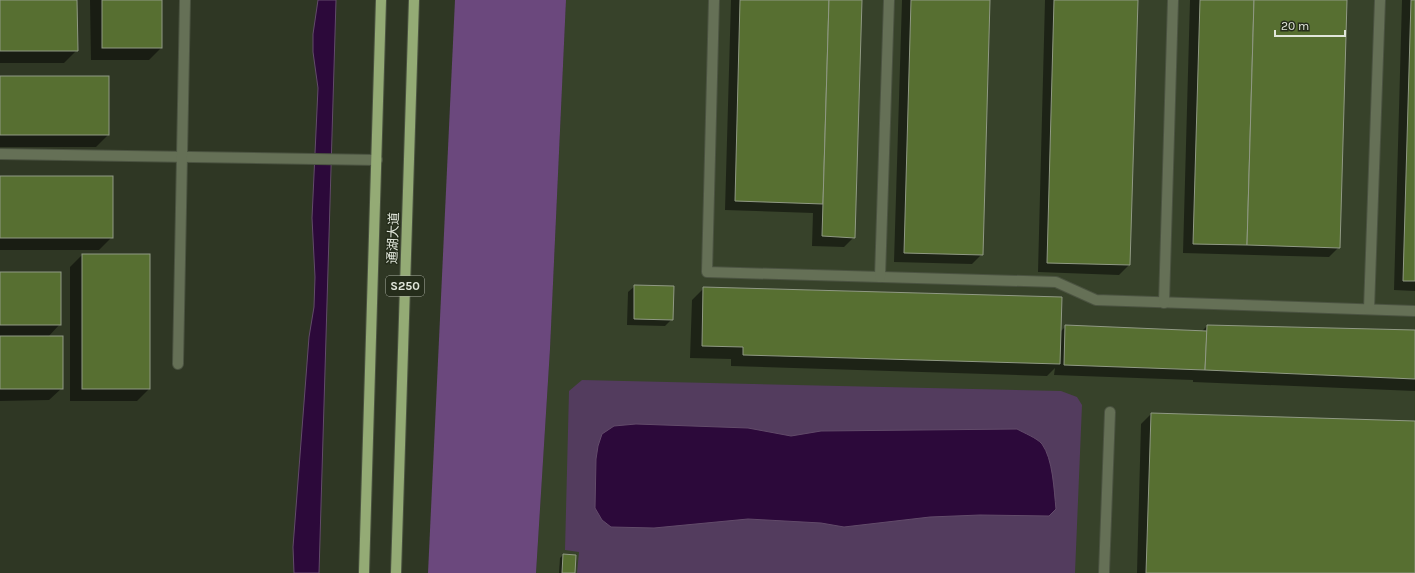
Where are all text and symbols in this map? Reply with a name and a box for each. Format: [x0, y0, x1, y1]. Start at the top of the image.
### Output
scale bar [1275, 12, 1345, 38]
text: 20 m [1281, 19, 1309, 33]
street label: 通湖大道 [385, 212, 401, 264]
road number: S250 [386, 276, 424, 296]

